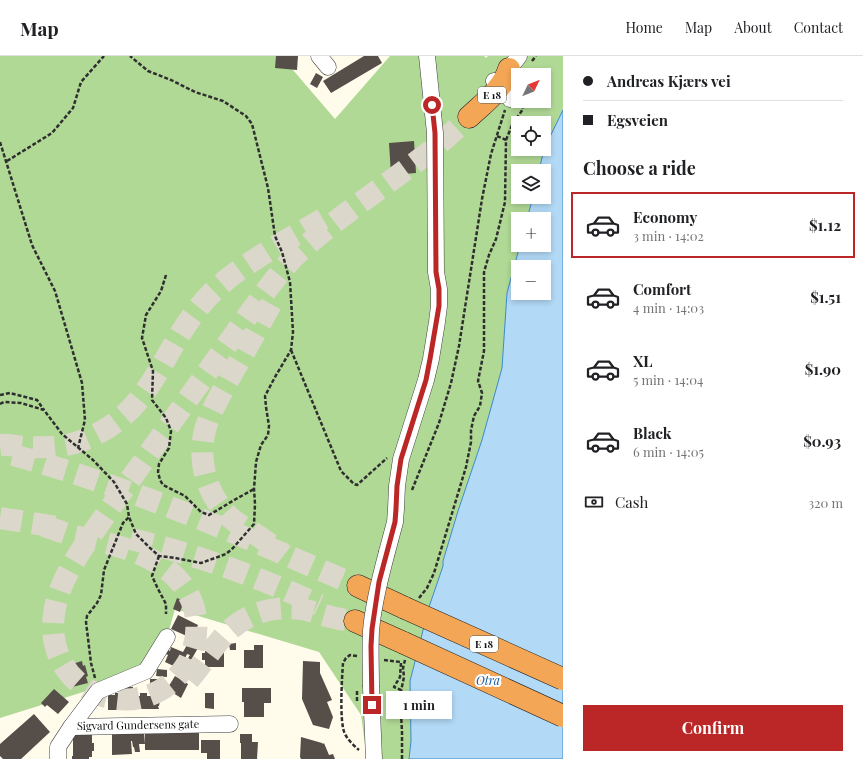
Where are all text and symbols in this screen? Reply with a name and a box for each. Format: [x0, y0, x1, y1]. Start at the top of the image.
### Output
text: Map [20, 15, 59, 41]
text: Home [625, 18, 663, 37]
text: Map [685, 18, 712, 37]
text: About [734, 18, 772, 37]
text: Contact [794, 18, 843, 37]
north arrow [511, 68, 551, 108]
map controls [511, 68, 551, 300]
text: Andreas Kjærs vei [607, 71, 731, 91]
road number: E 18 [478, 87, 506, 103]
route start [423, 96, 441, 114]
text: Egsveien [607, 110, 668, 130]
button: locate [511, 116, 551, 156]
text: Choose a ride [583, 156, 696, 180]
button: layers [511, 164, 551, 204]
icon: car [585, 207, 621, 243]
text: Economy [633, 207, 697, 227]
button: + [511, 212, 551, 252]
text: $1.12 [809, 215, 841, 235]
text: 3 min · 14:02 [633, 227, 704, 244]
button: − [511, 260, 551, 300]
icon: car [585, 279, 621, 315]
text: Comfort [633, 279, 691, 299]
text: $1.51 [810, 287, 841, 307]
text: 4 min · 14:03 [633, 299, 704, 316]
icon: car [585, 351, 621, 387]
text: XL [633, 351, 653, 371]
text: $1.90 [805, 359, 841, 379]
text: 5 min · 14:04 [633, 371, 703, 388]
icon: car [585, 423, 621, 459]
text: Black [633, 423, 672, 443]
text: $0.93 [803, 431, 841, 451]
text: 6 min · 14:05 [633, 443, 704, 460]
icon: cash [583, 491, 605, 513]
text: Cash [615, 492, 648, 512]
text: 320 m [808, 494, 843, 511]
road number: E 18 [470, 636, 498, 652]
water label: Otra [476, 672, 500, 688]
callout: 1 min [386, 691, 452, 719]
route end [363, 696, 381, 714]
text: 1 min [403, 696, 435, 713]
button: Confirm [583, 705, 843, 751]
street label: Sigvard Gundersens gate [77, 716, 200, 733]

